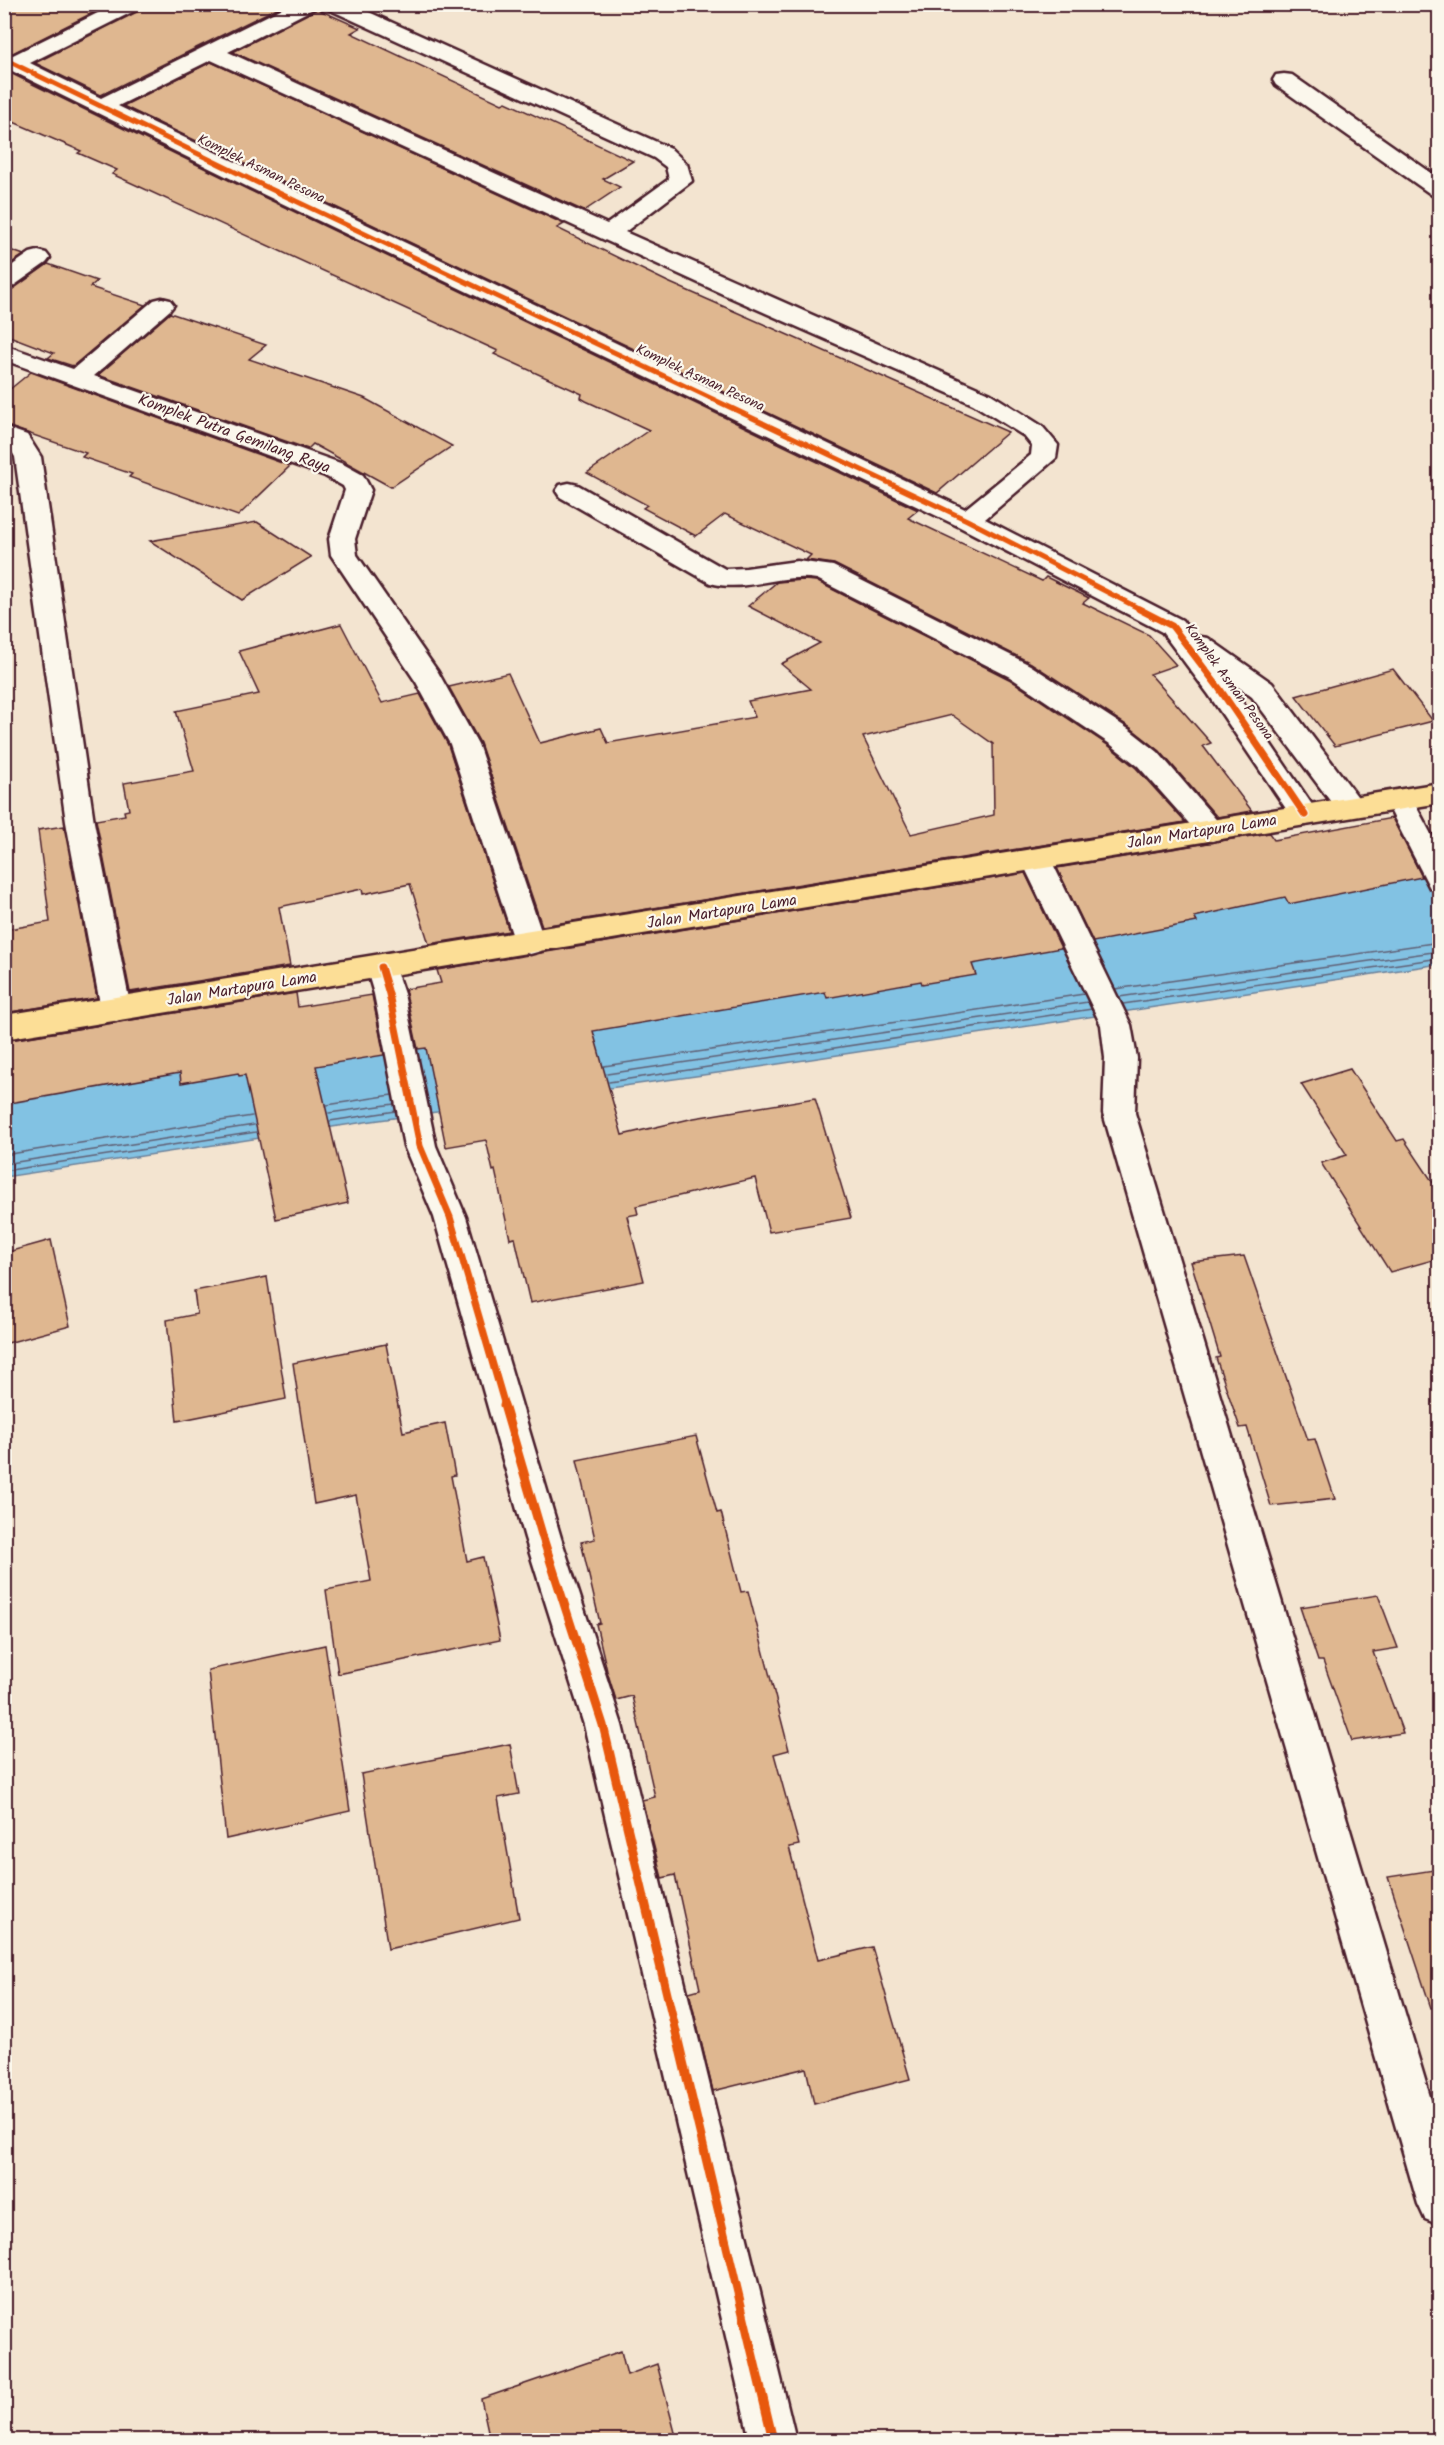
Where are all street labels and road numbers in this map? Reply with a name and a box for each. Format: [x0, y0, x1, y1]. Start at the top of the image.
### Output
street label: Komplek Asman Pesona [193, 128, 329, 210]
street label: Komplek Asman Pesona [632, 338, 768, 418]
street label: Komplek Putra Gemilang Raya [134, 387, 334, 481]
street label: Komplek Asman Pesona [1179, 619, 1279, 745]
street label: Jalan Martapura Lama [1125, 808, 1279, 856]
street label: Jalan Martapura Lama [645, 888, 799, 936]
street label: Jalan Martapura Lama [165, 965, 319, 1013]

